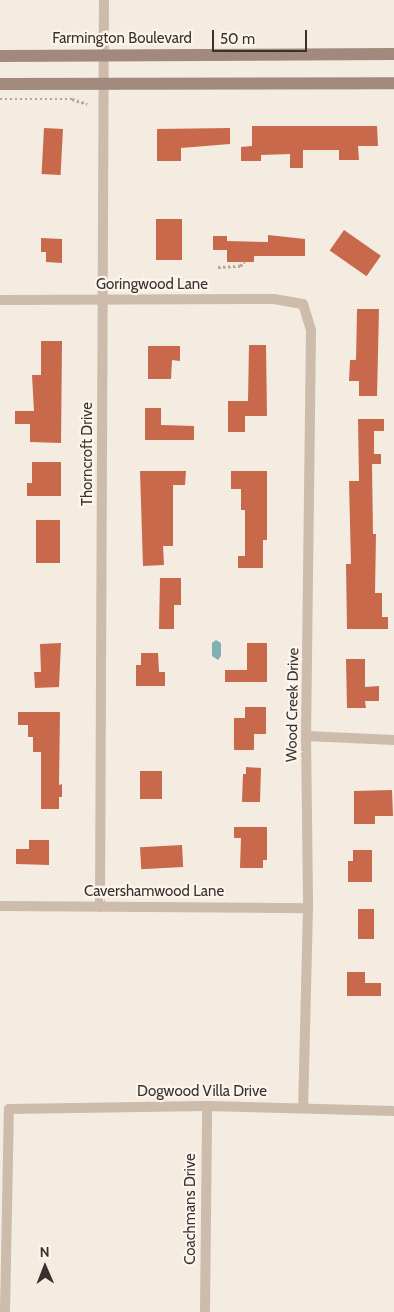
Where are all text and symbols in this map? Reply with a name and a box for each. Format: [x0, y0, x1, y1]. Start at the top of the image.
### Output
scale bar [214, 20, 309, 52]
street label: Farmington Boulevard [52, 30, 192, 48]
text: 50 m [220, 30, 255, 48]
street label: Goringwood Lane [96, 276, 208, 294]
street label: Thorncroft Drive [79, 402, 97, 506]
street label: Wood Creek Drive [283, 648, 303, 762]
street label: Cavershamwood Lane [84, 883, 224, 901]
street label: Dogwood Villa Drive [137, 1083, 267, 1101]
street label: Coachmans Drive [182, 1153, 200, 1265]
north arrow [20, 1242, 70, 1292]
text: N [40, 1243, 50, 1261]

